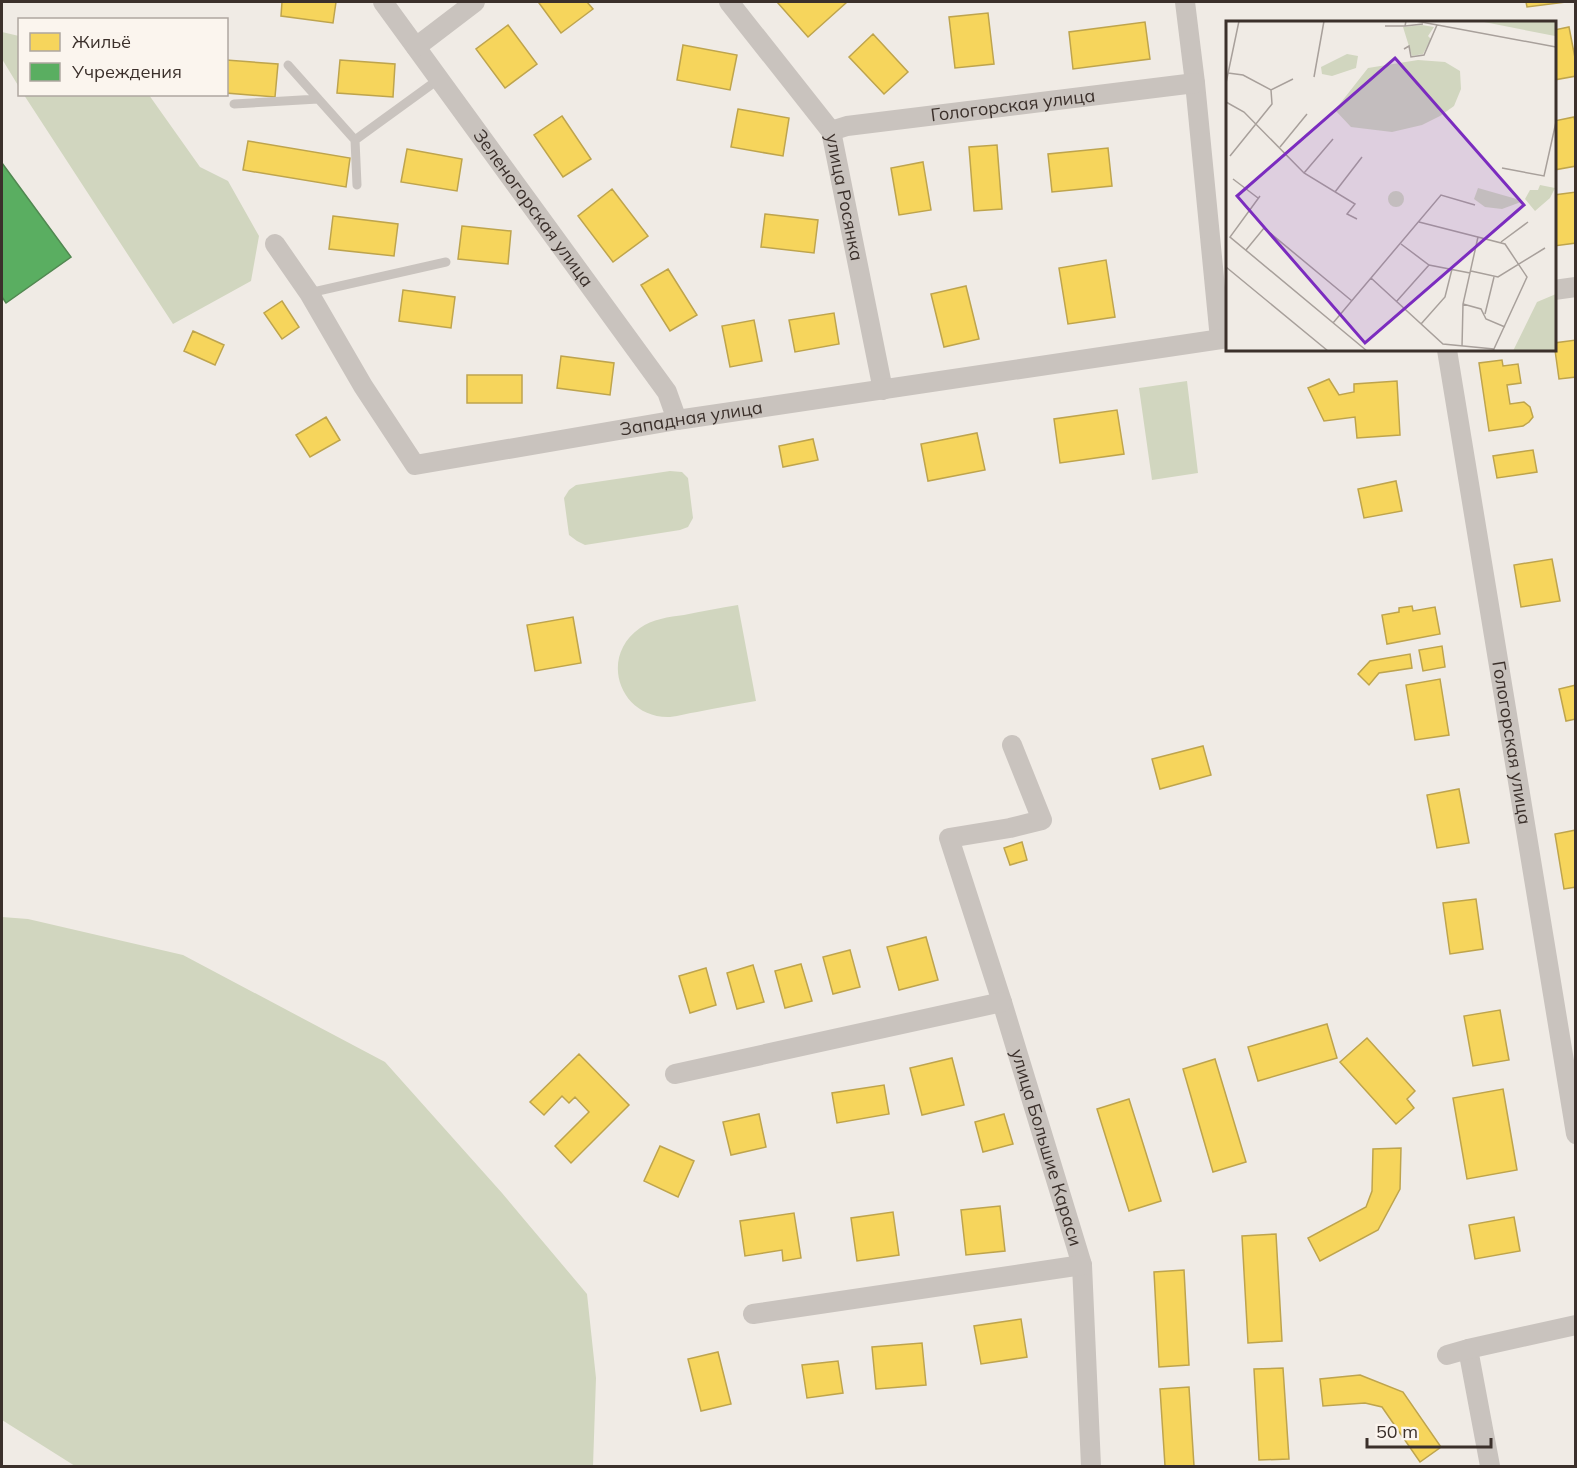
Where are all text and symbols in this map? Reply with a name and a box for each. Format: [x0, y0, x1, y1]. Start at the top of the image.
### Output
legend [18, 18, 228, 96]
inset map [1226, 21, 1556, 351]
text: Жильё [72, 30, 131, 53]
text: Учреждения [71, 60, 182, 83]
street label: Гологорская улица [929, 83, 1096, 127]
street label: Зеленогорская улица [468, 124, 599, 291]
street label: улица Росянка [821, 131, 869, 263]
street label: Западная улица [618, 395, 764, 441]
street label: Гологорская улица [1487, 659, 1537, 826]
street label: улица Большие Караси [1006, 1046, 1088, 1249]
scale bar [1367, 1411, 1492, 1449]
text: 50 m [1376, 1420, 1418, 1443]

